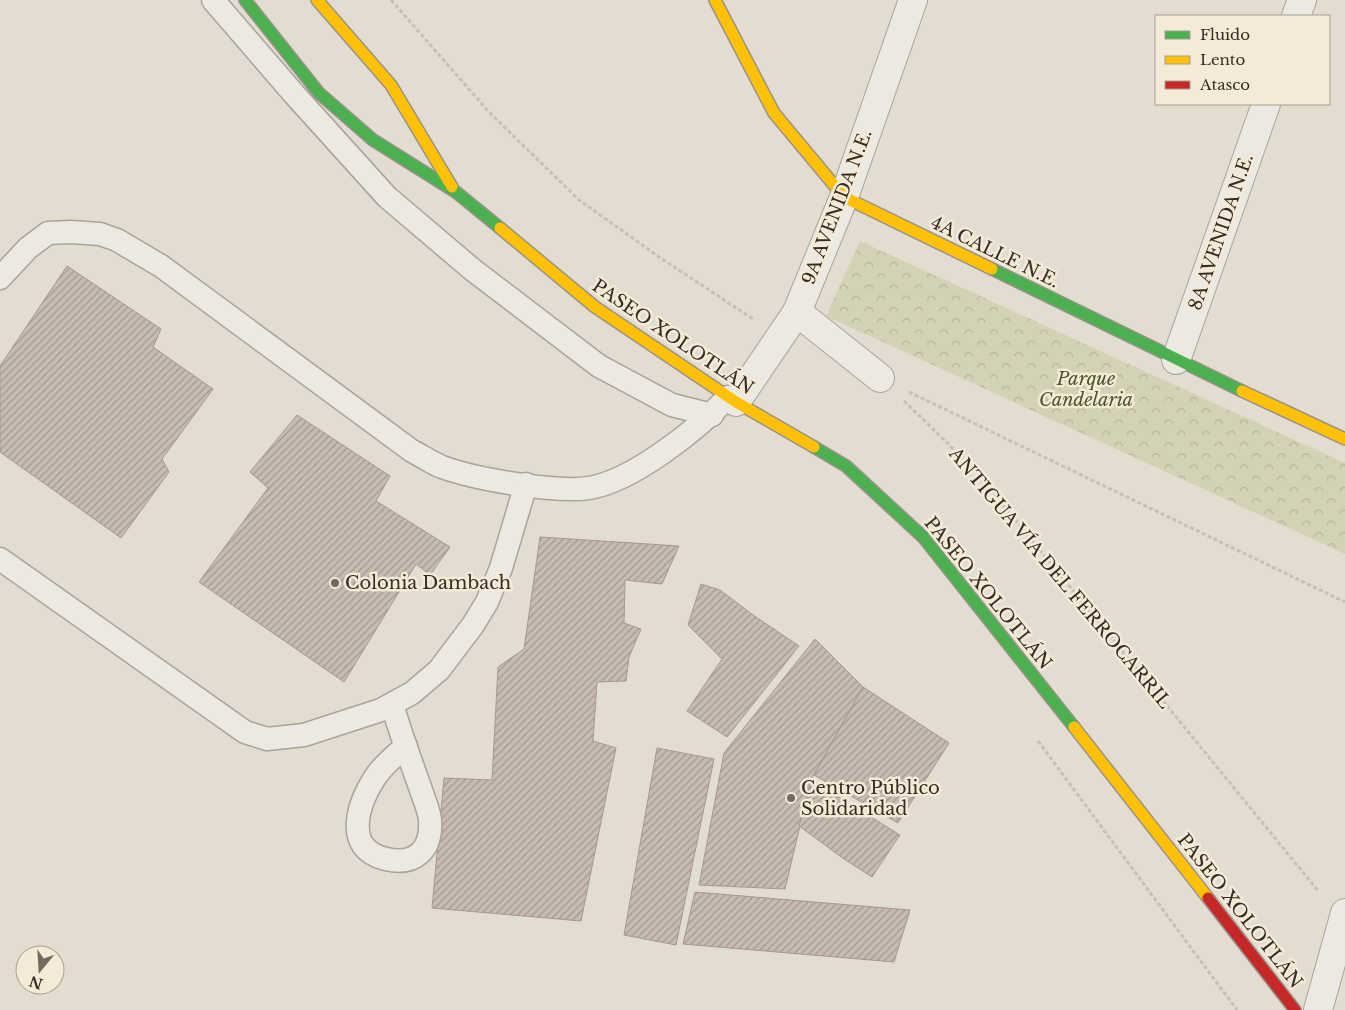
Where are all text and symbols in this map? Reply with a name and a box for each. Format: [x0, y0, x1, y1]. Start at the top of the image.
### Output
legend [1155, 15, 1330, 105]
text: Fluido [1200, 25, 1250, 44]
text: Lento [1200, 50, 1246, 69]
text: Atasco [1199, 75, 1250, 94]
street label: 9A AVENIDA N.E. [797, 126, 877, 288]
street label: 8A AVENIDA N.E. [1184, 151, 1258, 313]
street label: 4A CALLE N.E. [927, 211, 1063, 293]
street label: PASEO XOLOTLÁN [588, 274, 759, 399]
park label: Parque Candelaria [1039, 368, 1133, 411]
street label: ANTIGUA VÍA DEL FERROCARRIL [944, 442, 1176, 713]
street label: PASEO XOLOTLÁN [920, 512, 1057, 674]
place label: Colonia Dambach [345, 572, 511, 594]
marker: Colonia Dambach [329, 577, 341, 589]
place label: Centro Público Solidaridad [801, 777, 940, 820]
marker: Centro Público Solidaridad [785, 792, 797, 804]
street label: PASEO XOLOTLÁN [1173, 829, 1308, 993]
north arrow [15, 945, 65, 995]
text: N [27, 972, 45, 993]

